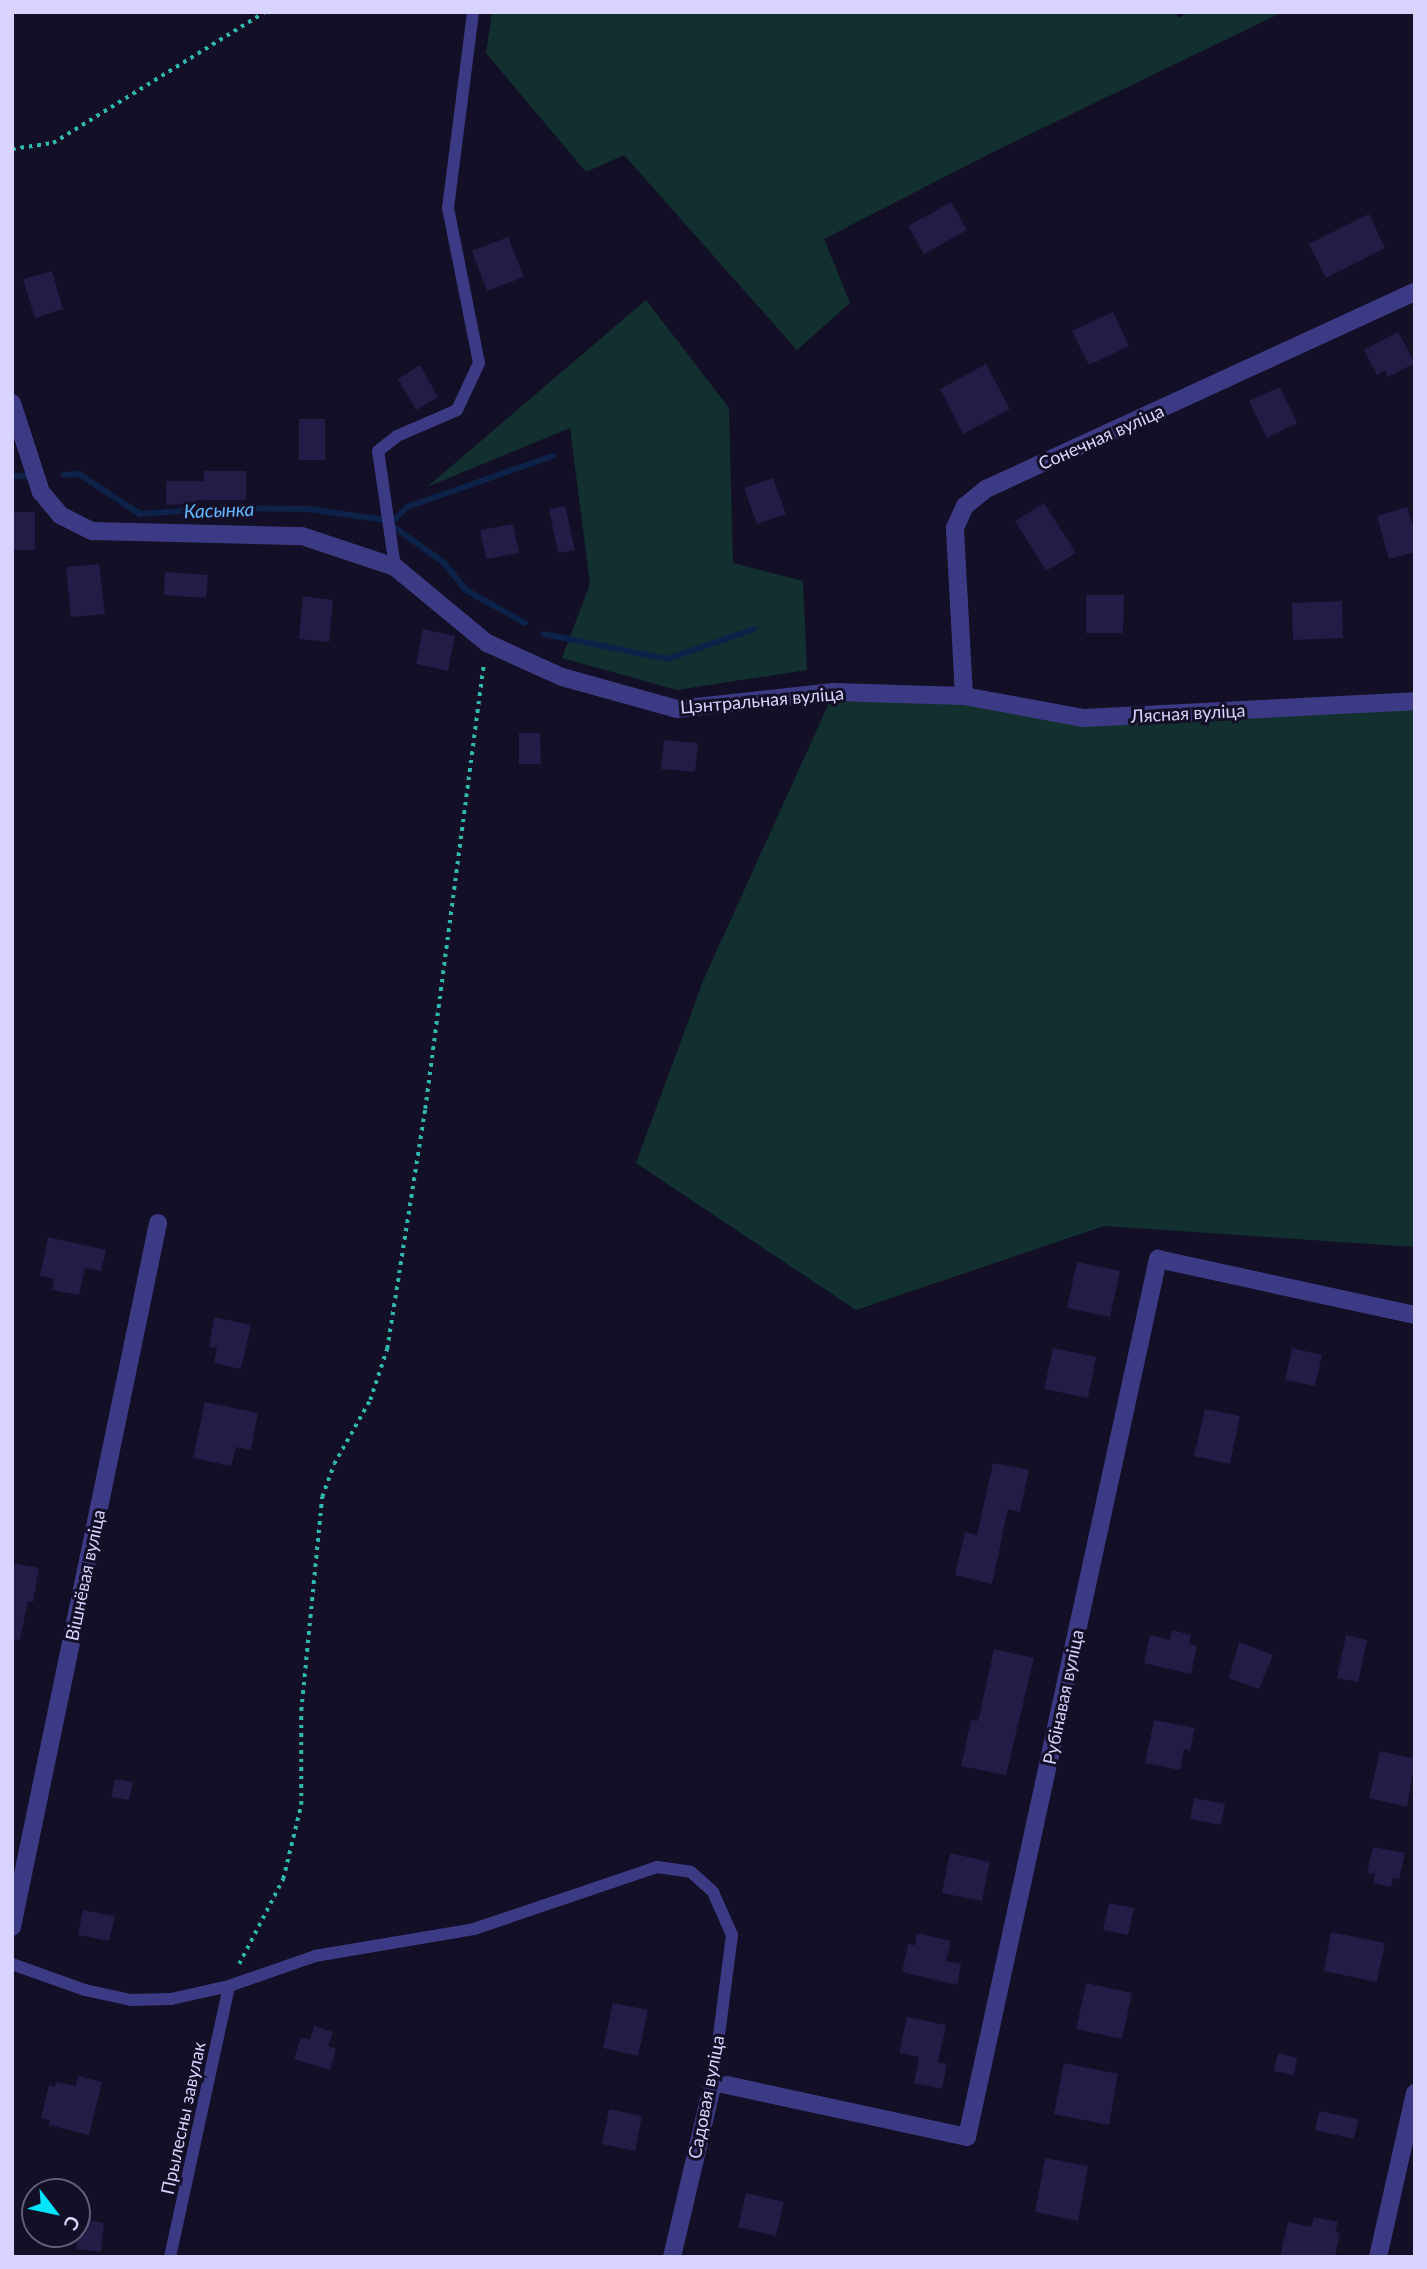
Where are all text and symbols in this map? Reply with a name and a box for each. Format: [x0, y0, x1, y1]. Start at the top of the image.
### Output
street label: Сонечная вуліца [1035, 400, 1167, 474]
water label: Касынка [183, 497, 255, 523]
street label: Цэнтральная вуліца [679, 682, 845, 718]
street label: Лясная вуліца [1130, 699, 1246, 727]
street label: Вішнёвая вуліца [61, 1508, 109, 1642]
street label: Рубінавая вуліца [1038, 1628, 1088, 1766]
street label: Садовая вуліца [683, 2033, 729, 2161]
street label: Прылесны завулак [156, 2040, 210, 2196]
north arrow [21, 2178, 91, 2248]
text: С [59, 2212, 86, 2235]

